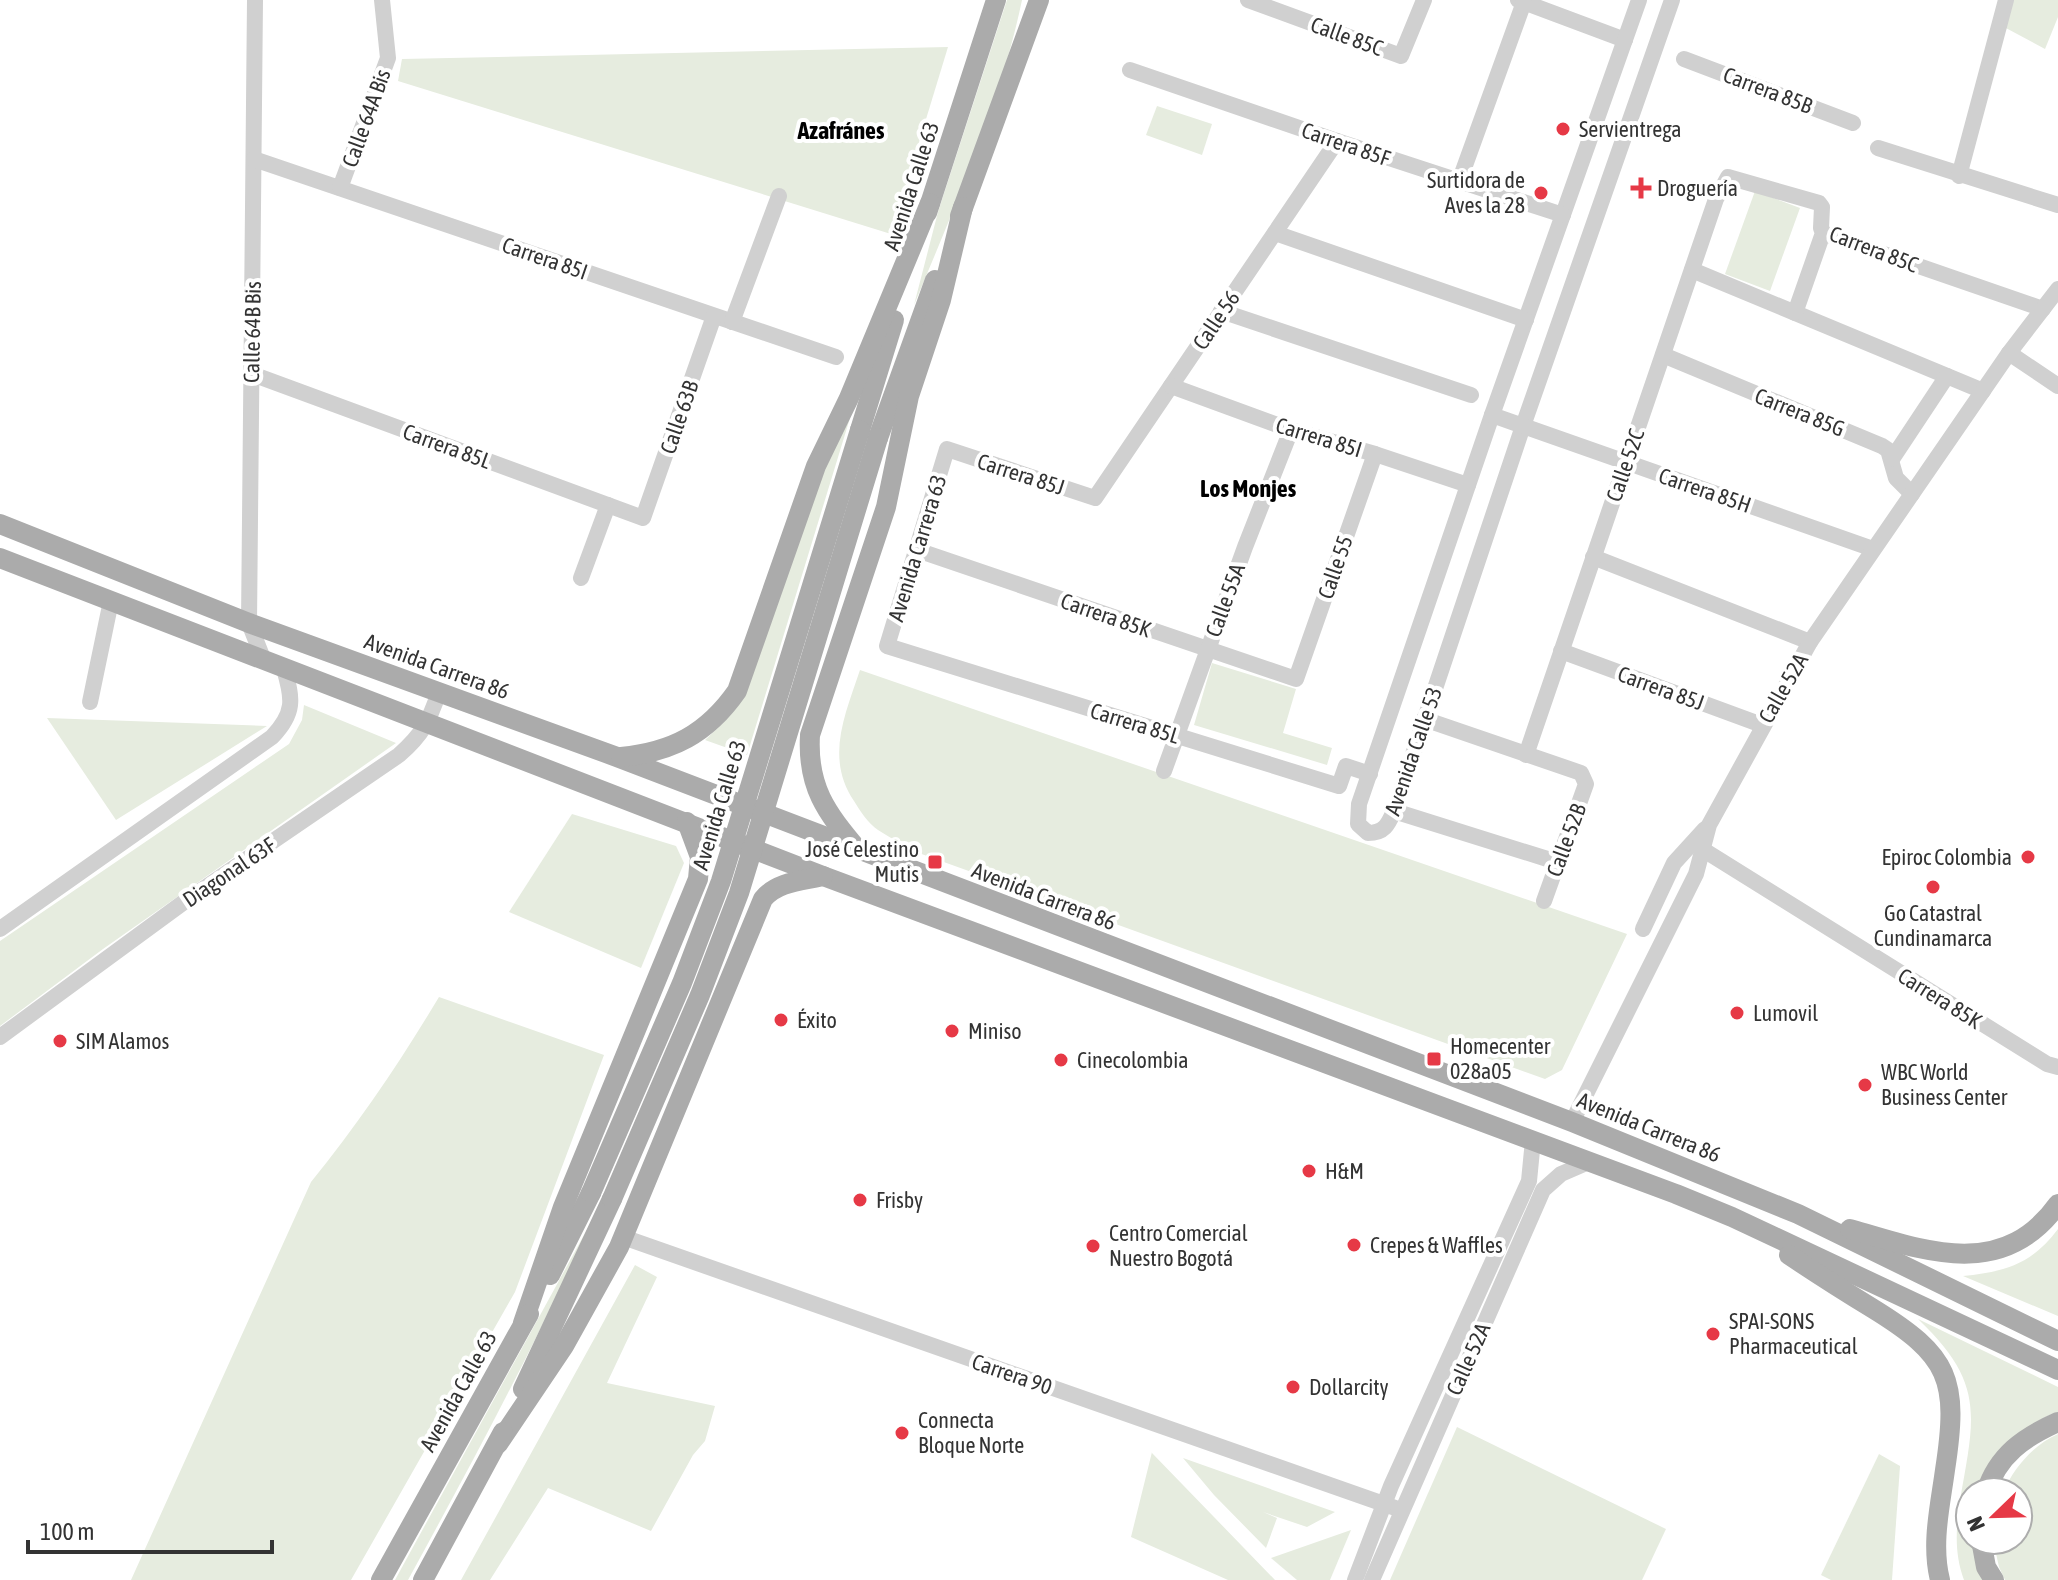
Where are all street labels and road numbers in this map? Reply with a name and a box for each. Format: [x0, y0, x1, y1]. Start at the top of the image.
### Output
street label: Calle 85C [1307, 11, 1387, 61]
street label: Carrera 85B [1720, 61, 1817, 119]
street label: Calle 64A Bis [336, 65, 396, 171]
street label: Carrera 85F [1298, 117, 1394, 171]
street label: Avenida Calle 63 [878, 118, 944, 254]
street label: Carrera 85C [1826, 220, 1922, 278]
street label: Carrera 85I [499, 231, 591, 285]
street label: Calle 64B Bis [238, 281, 266, 383]
street label: Calle 56 [1187, 286, 1245, 354]
street label: Calle 63B [654, 376, 704, 457]
street label: Carrera 85G [1751, 382, 1849, 442]
street label: Carrera 85I [1273, 412, 1365, 462]
street label: Carrera 85L [400, 418, 495, 474]
street label: Calle 52C [1600, 425, 1650, 505]
street label: Carrera 85J [974, 448, 1068, 500]
street label: Carrera 85H [1655, 462, 1755, 518]
street label: Avenida Carrera 63 [882, 471, 952, 625]
street label: Calle 55 [1312, 532, 1358, 602]
street label: Calle 55A [1200, 560, 1250, 640]
street label: Carrera 85K [1057, 587, 1155, 643]
street label: Avenida Carrera 86 [361, 628, 513, 704]
street label: Calle 52A [1753, 648, 1813, 727]
street label: Carrera 85J [1614, 660, 1708, 716]
street label: Avenida Calle 53 [1379, 683, 1447, 819]
street label: Carrera 85L [1087, 697, 1183, 749]
street label: Avenida Calle 63 [687, 737, 751, 873]
street label: Calle 52B [1541, 799, 1591, 880]
street label: Diagonal 63F [178, 831, 280, 912]
street label: Avenida Carrera 86 [968, 857, 1120, 935]
street label: Carrera 85K [1893, 962, 1987, 1034]
street label: Avenida Carrera 86 [1574, 1086, 1724, 1168]
street label: Calle 52A [1441, 1319, 1495, 1399]
street label: Avenida Calle 63 [414, 1326, 502, 1456]
street label: Carrera 90 [968, 1348, 1056, 1400]

